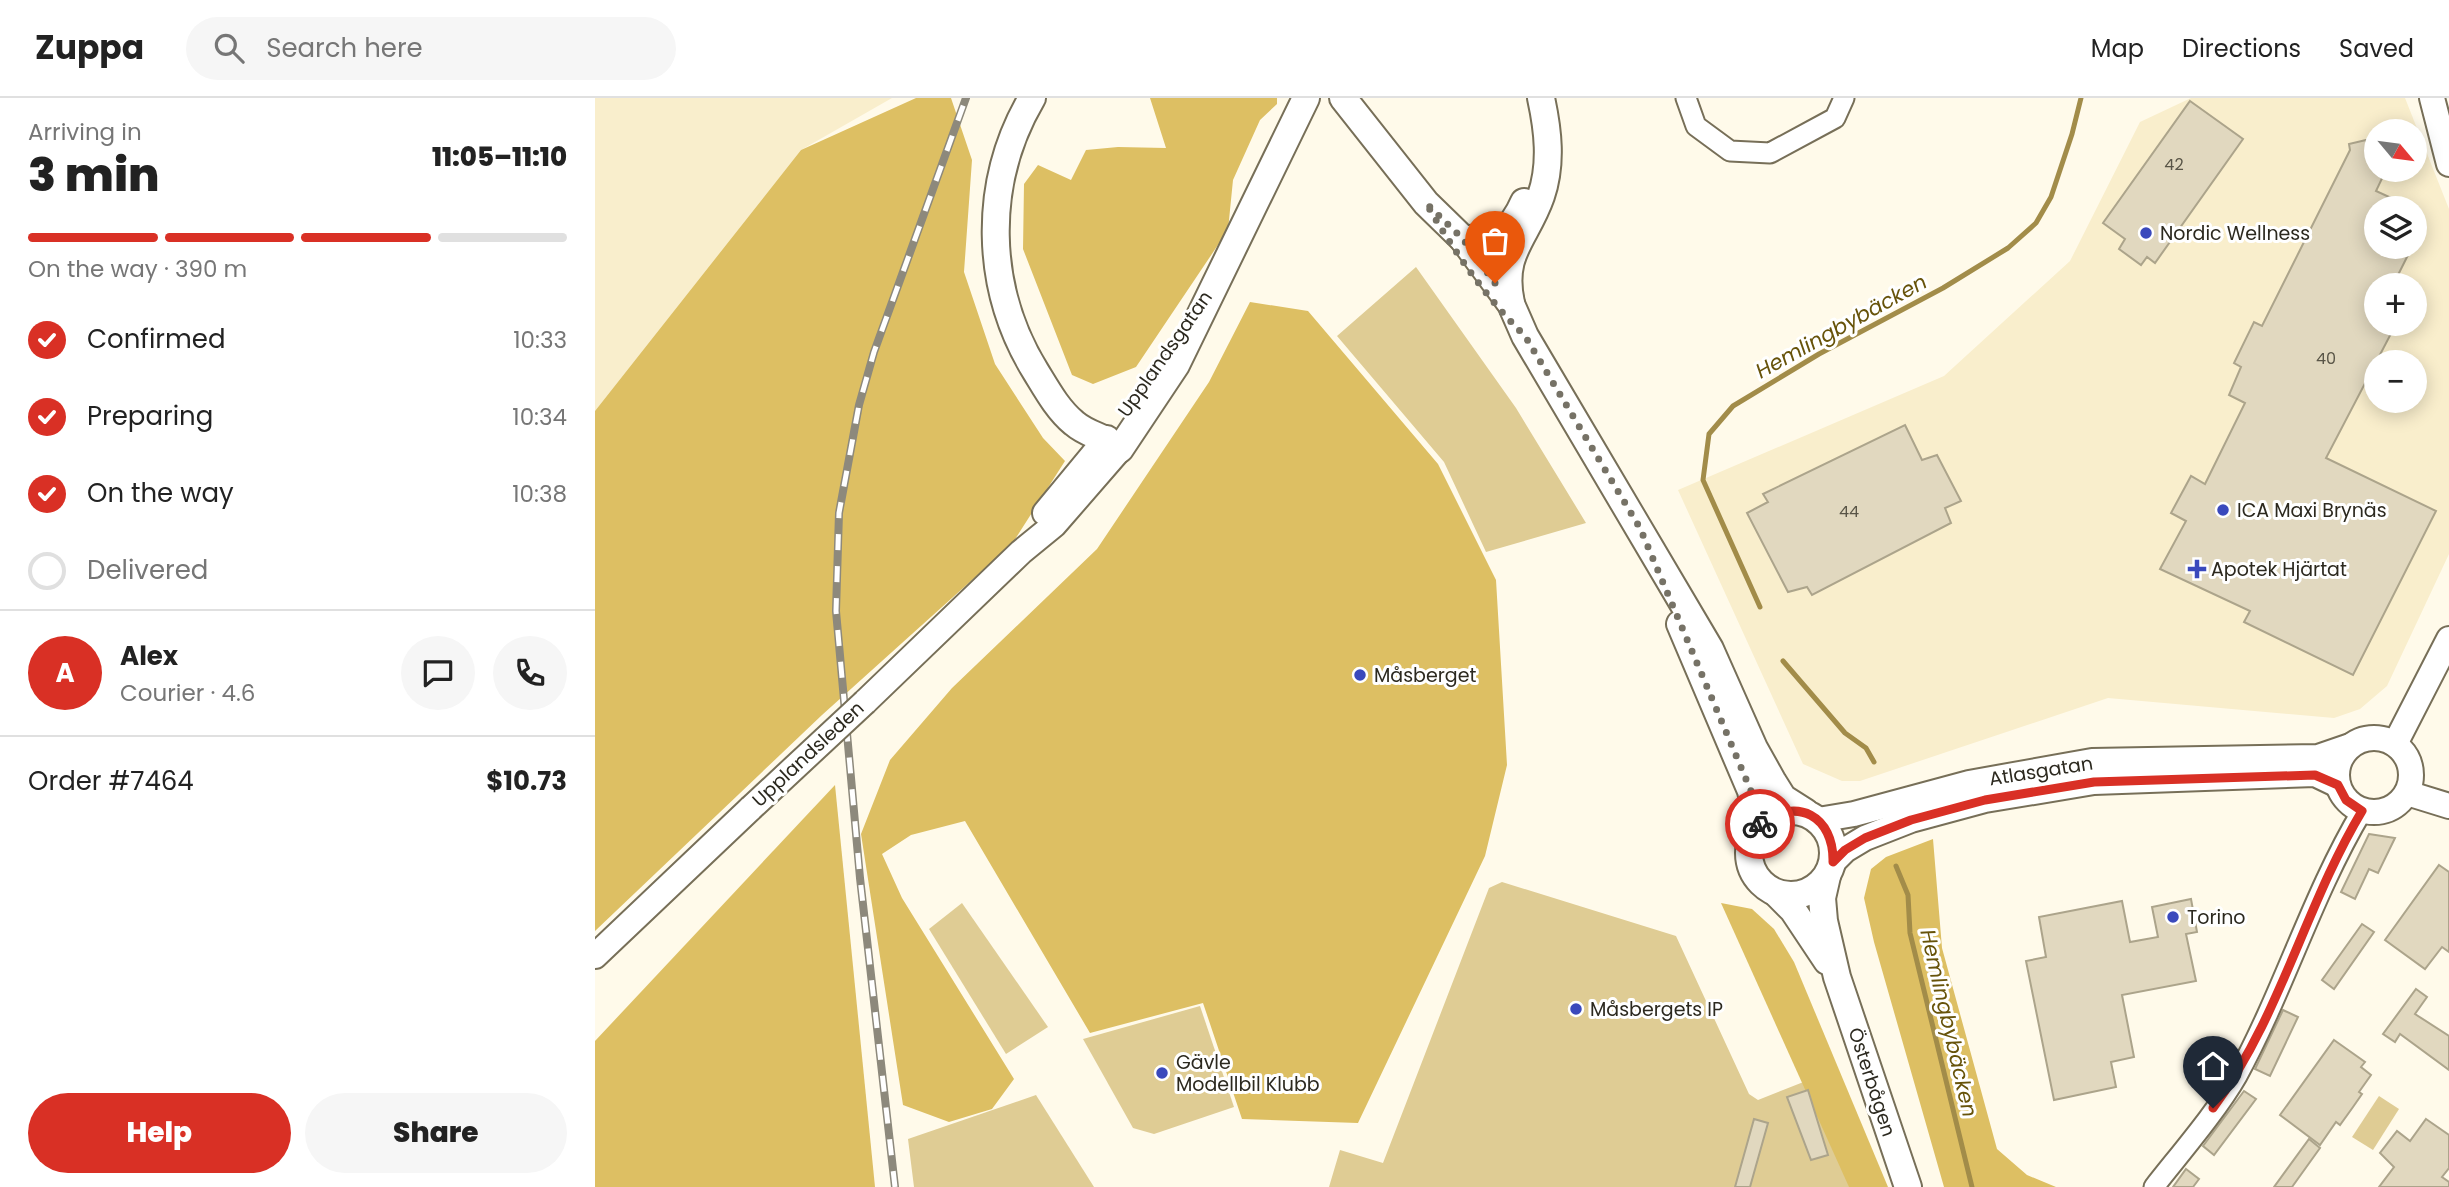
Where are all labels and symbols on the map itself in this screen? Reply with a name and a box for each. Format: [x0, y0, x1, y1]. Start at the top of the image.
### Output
north arrow [2364, 119, 2427, 182]
house number: 42 [2164, 153, 2184, 176]
pin [1465, 211, 1525, 283]
place label: Nordic Wellness [2160, 220, 2310, 247]
marker: Nordic Wellness [2138, 225, 2154, 241]
water label: Hemlingbybäcken [1750, 267, 1932, 385]
street label: Upplandsgatan [1111, 285, 1219, 423]
house number: 40 [2316, 347, 2336, 370]
place label: ICA Maxi Brynäs [2237, 497, 2387, 524]
house number: 44 [1839, 500, 1859, 523]
marker: ICA Maxi Brynäs [2215, 502, 2231, 518]
place label: Apotek Hjärtat [2211, 556, 2347, 583]
marker: Apotek Hjärtat [2189, 561, 2205, 577]
place label: Måsberget [1374, 662, 1476, 689]
marker: Måsberget [1352, 667, 1368, 683]
street label: Upplandsleden [746, 695, 870, 813]
street label: Atlasgatan [1987, 749, 2095, 793]
courier [1725, 789, 1795, 859]
place label: Torino [2187, 904, 2246, 931]
marker: Torino [2165, 909, 2181, 925]
water label: Hemlingbybäcken [1913, 926, 1985, 1120]
place label: Måsbergets IP [1590, 996, 1723, 1023]
marker: Måsbergets IP [1568, 1001, 1584, 1017]
street label: Österbågen [1842, 1024, 1902, 1140]
pin [2183, 1036, 2243, 1108]
place label: Gävle Modellbil Klubb [1176, 1049, 1320, 1098]
marker: Gävle Modellbil Klubb [1154, 1065, 1170, 1081]

